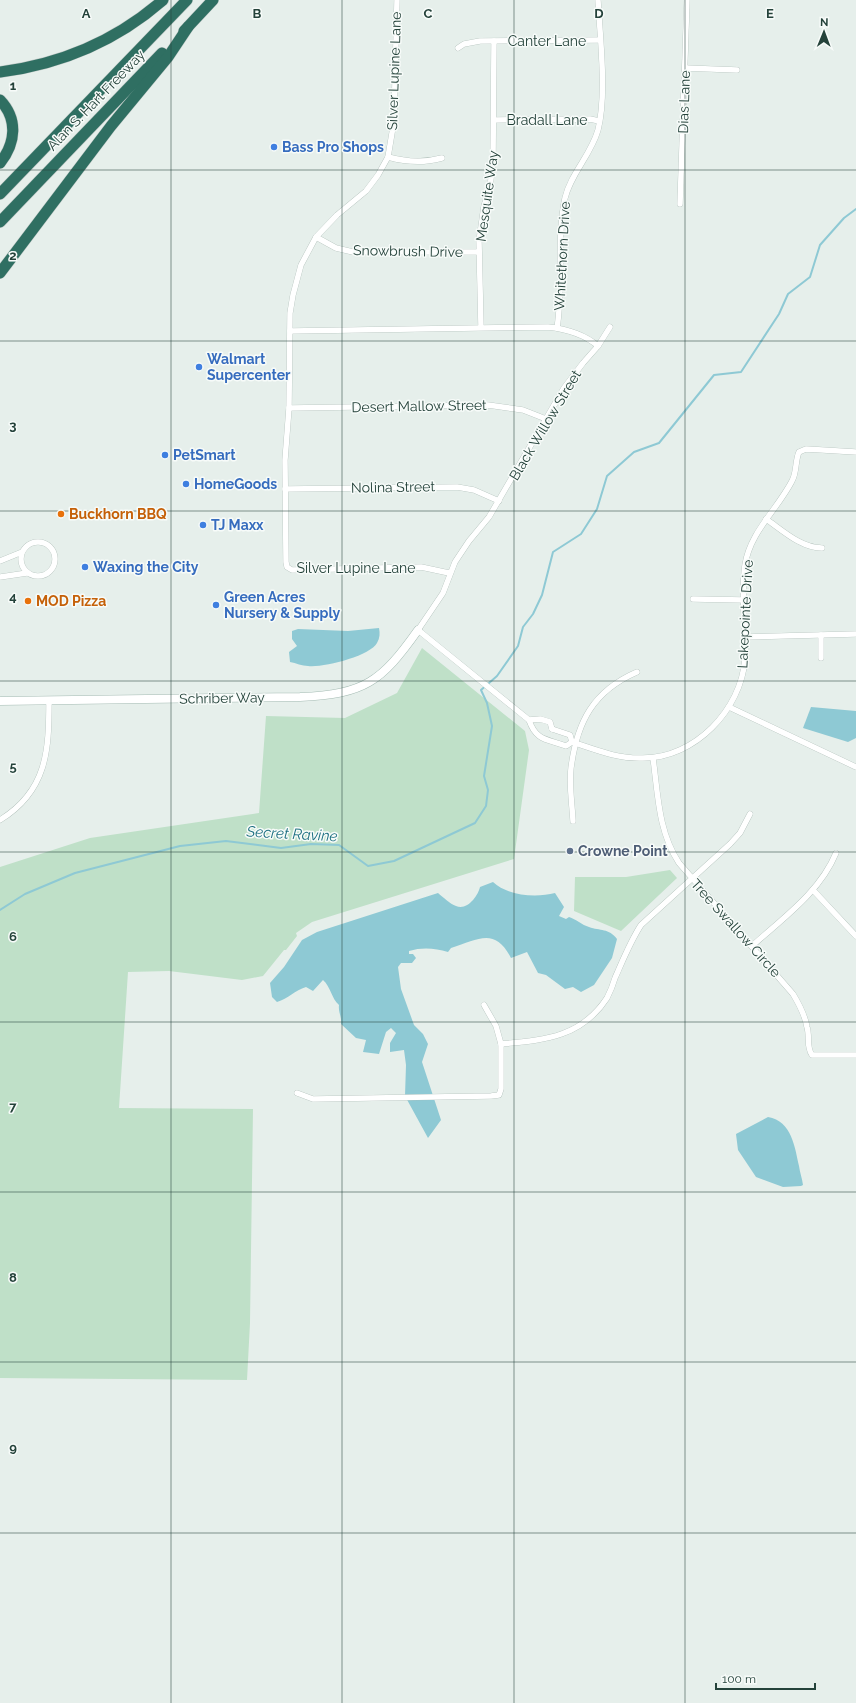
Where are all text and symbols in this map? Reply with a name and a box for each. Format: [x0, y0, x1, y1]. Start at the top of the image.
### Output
text: A [82, 6, 91, 21]
text: B [253, 6, 262, 21]
text: C [424, 6, 433, 21]
text: D [594, 6, 604, 21]
text: E [766, 6, 774, 21]
street label: Silver Lupine Lane [384, 11, 404, 131]
north arrow [804, 12, 844, 52]
text: N [820, 16, 828, 29]
street label: Canter Lane [508, 33, 586, 49]
street label: Alan S. Hart Freeway [44, 46, 148, 153]
street label: Dias Lane [675, 70, 693, 134]
text: 1 [10, 78, 17, 93]
street label: Bradall Lane [506, 112, 588, 128]
place label: Bass Pro Shops [282, 139, 384, 155]
marker: Bass Pro Shops [269, 142, 279, 152]
street label: Mesquite Way [473, 149, 501, 243]
street label: Whitethorn Drive [551, 201, 573, 311]
street label: Snowbrush Drive [353, 242, 463, 260]
text: 2 [9, 248, 17, 263]
place label: Walmart Supercenter [207, 351, 291, 383]
marker: Walmart Supercenter [194, 362, 204, 372]
street label: Black Willow Street [506, 367, 584, 483]
street label: Desert Mallow Street [351, 397, 487, 415]
text: 3 [9, 418, 17, 433]
place label: PetSmart [173, 447, 236, 463]
marker: PetSmart [160, 450, 170, 460]
place label: HomeGoods [194, 476, 277, 492]
street label: Nolina Street [351, 478, 435, 496]
marker: HomeGoods [181, 479, 191, 489]
place label: Buckhorn BBQ [69, 506, 167, 522]
marker: Buckhorn BBQ [56, 509, 66, 519]
place label: TJ Maxx [211, 517, 264, 533]
marker: TJ Maxx [198, 520, 208, 530]
place label: Waxing the City [93, 559, 199, 575]
street label: Lakepointe Drive [734, 559, 756, 669]
street label: Silver Lupine Lane [297, 560, 415, 576]
marker: Waxing the City [80, 562, 90, 572]
text: 4 [9, 589, 17, 604]
place label: Green Acres Nursery & Supply [224, 589, 341, 621]
place label: MOD Pizza [36, 593, 106, 609]
marker: MOD Pizza [23, 596, 33, 606]
marker: Green Acres Nursery & Supply [211, 600, 221, 610]
street label: Schriber Way [179, 689, 265, 707]
text: 5 [9, 759, 17, 774]
water label: Secret Ravine [245, 823, 338, 845]
place label: Crowne Point [578, 843, 668, 859]
marker: Crowne Point [565, 846, 575, 856]
street label: Tree Swallow Circle [688, 876, 784, 980]
text: 6 [9, 929, 17, 944]
text: 7 [9, 1099, 17, 1114]
text: 8 [9, 1270, 17, 1285]
text: 9 [9, 1440, 17, 1455]
scale bar [716, 1665, 815, 1691]
text: 100 m [722, 1672, 756, 1686]

